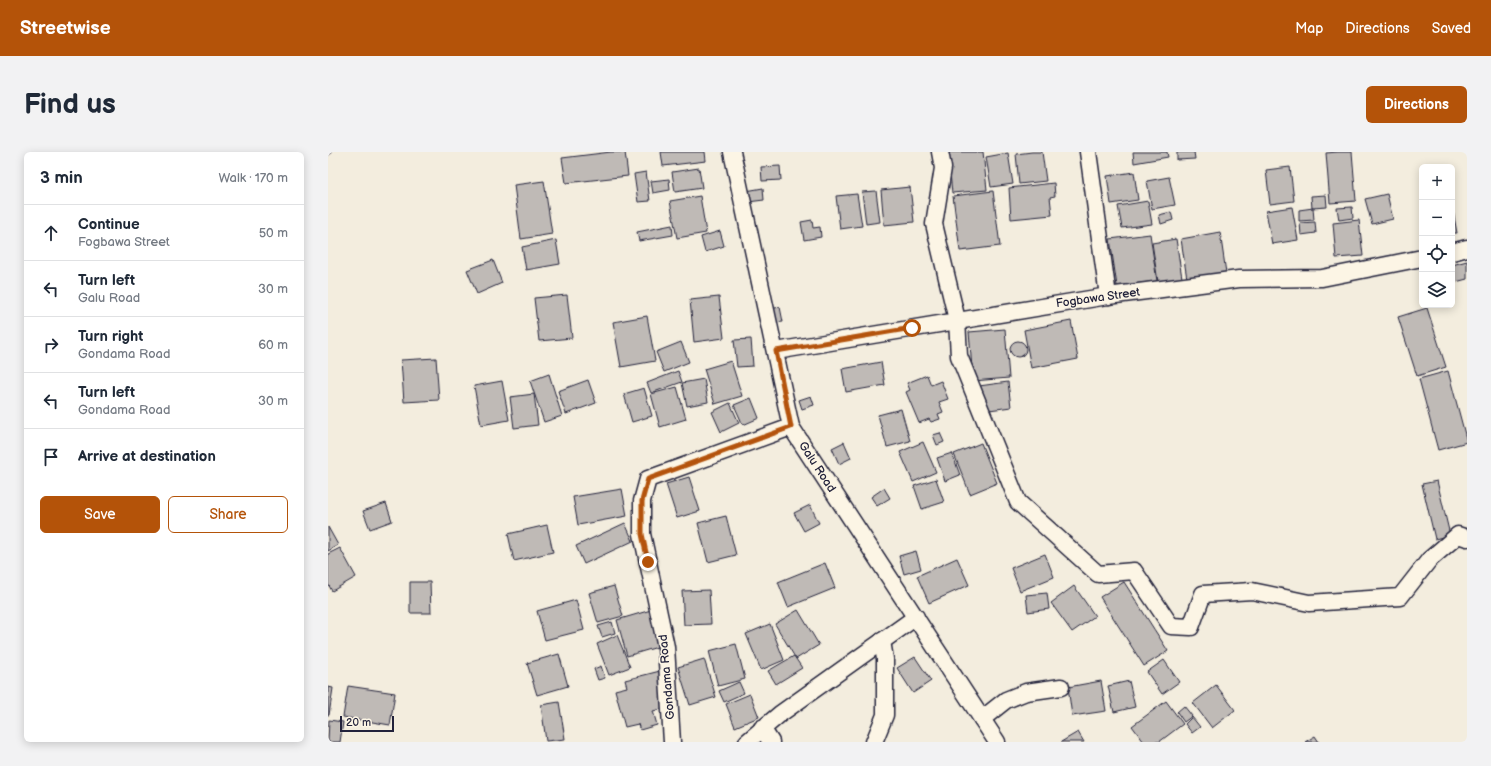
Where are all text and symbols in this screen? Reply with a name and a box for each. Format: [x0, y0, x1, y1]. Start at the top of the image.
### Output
text: Streetwise [20, 17, 111, 40]
text: Map [1295, 20, 1323, 37]
text: Directions [1345, 20, 1410, 37]
text: Saved [1432, 20, 1471, 37]
button: Directions [1366, 86, 1467, 123]
text: Find us [24, 88, 116, 121]
map controls [1419, 164, 1455, 308]
button: + [1419, 164, 1455, 200]
text: 3 min [40, 168, 83, 188]
text: Walk · 170 m [218, 170, 288, 186]
button: − [1419, 200, 1455, 236]
text: Continue [78, 215, 140, 234]
icon: ahead [40, 222, 62, 244]
text: 50 m [259, 225, 288, 241]
text: Fogbawa Street [78, 234, 170, 250]
button: locate [1419, 236, 1455, 272]
text: Turn left [78, 271, 135, 290]
button: layers [1419, 272, 1455, 308]
icon: left [40, 278, 62, 300]
text: 30 m [258, 281, 288, 297]
street label: Fogbawa Street [1055, 285, 1141, 311]
text: Galu Road [78, 290, 140, 306]
route start [903, 319, 921, 337]
text: Turn right [78, 327, 143, 346]
icon: right [40, 334, 62, 356]
text: 60 m [258, 337, 288, 353]
text: Gondama Road [78, 346, 170, 362]
text: Turn left [78, 383, 135, 402]
icon: left [40, 390, 62, 412]
text: 30 m [258, 393, 288, 409]
text: Gondama Road [78, 402, 170, 418]
street label: Galu Road [795, 439, 839, 495]
icon: arrive [40, 446, 62, 468]
text: Arrive at destination [78, 447, 216, 466]
button: Save [40, 496, 160, 533]
button: Share [168, 496, 288, 533]
route end [639, 553, 657, 571]
street label: Gondama Road [656, 634, 678, 720]
scale bar [340, 714, 394, 733]
text: 20 m [346, 716, 371, 729]

